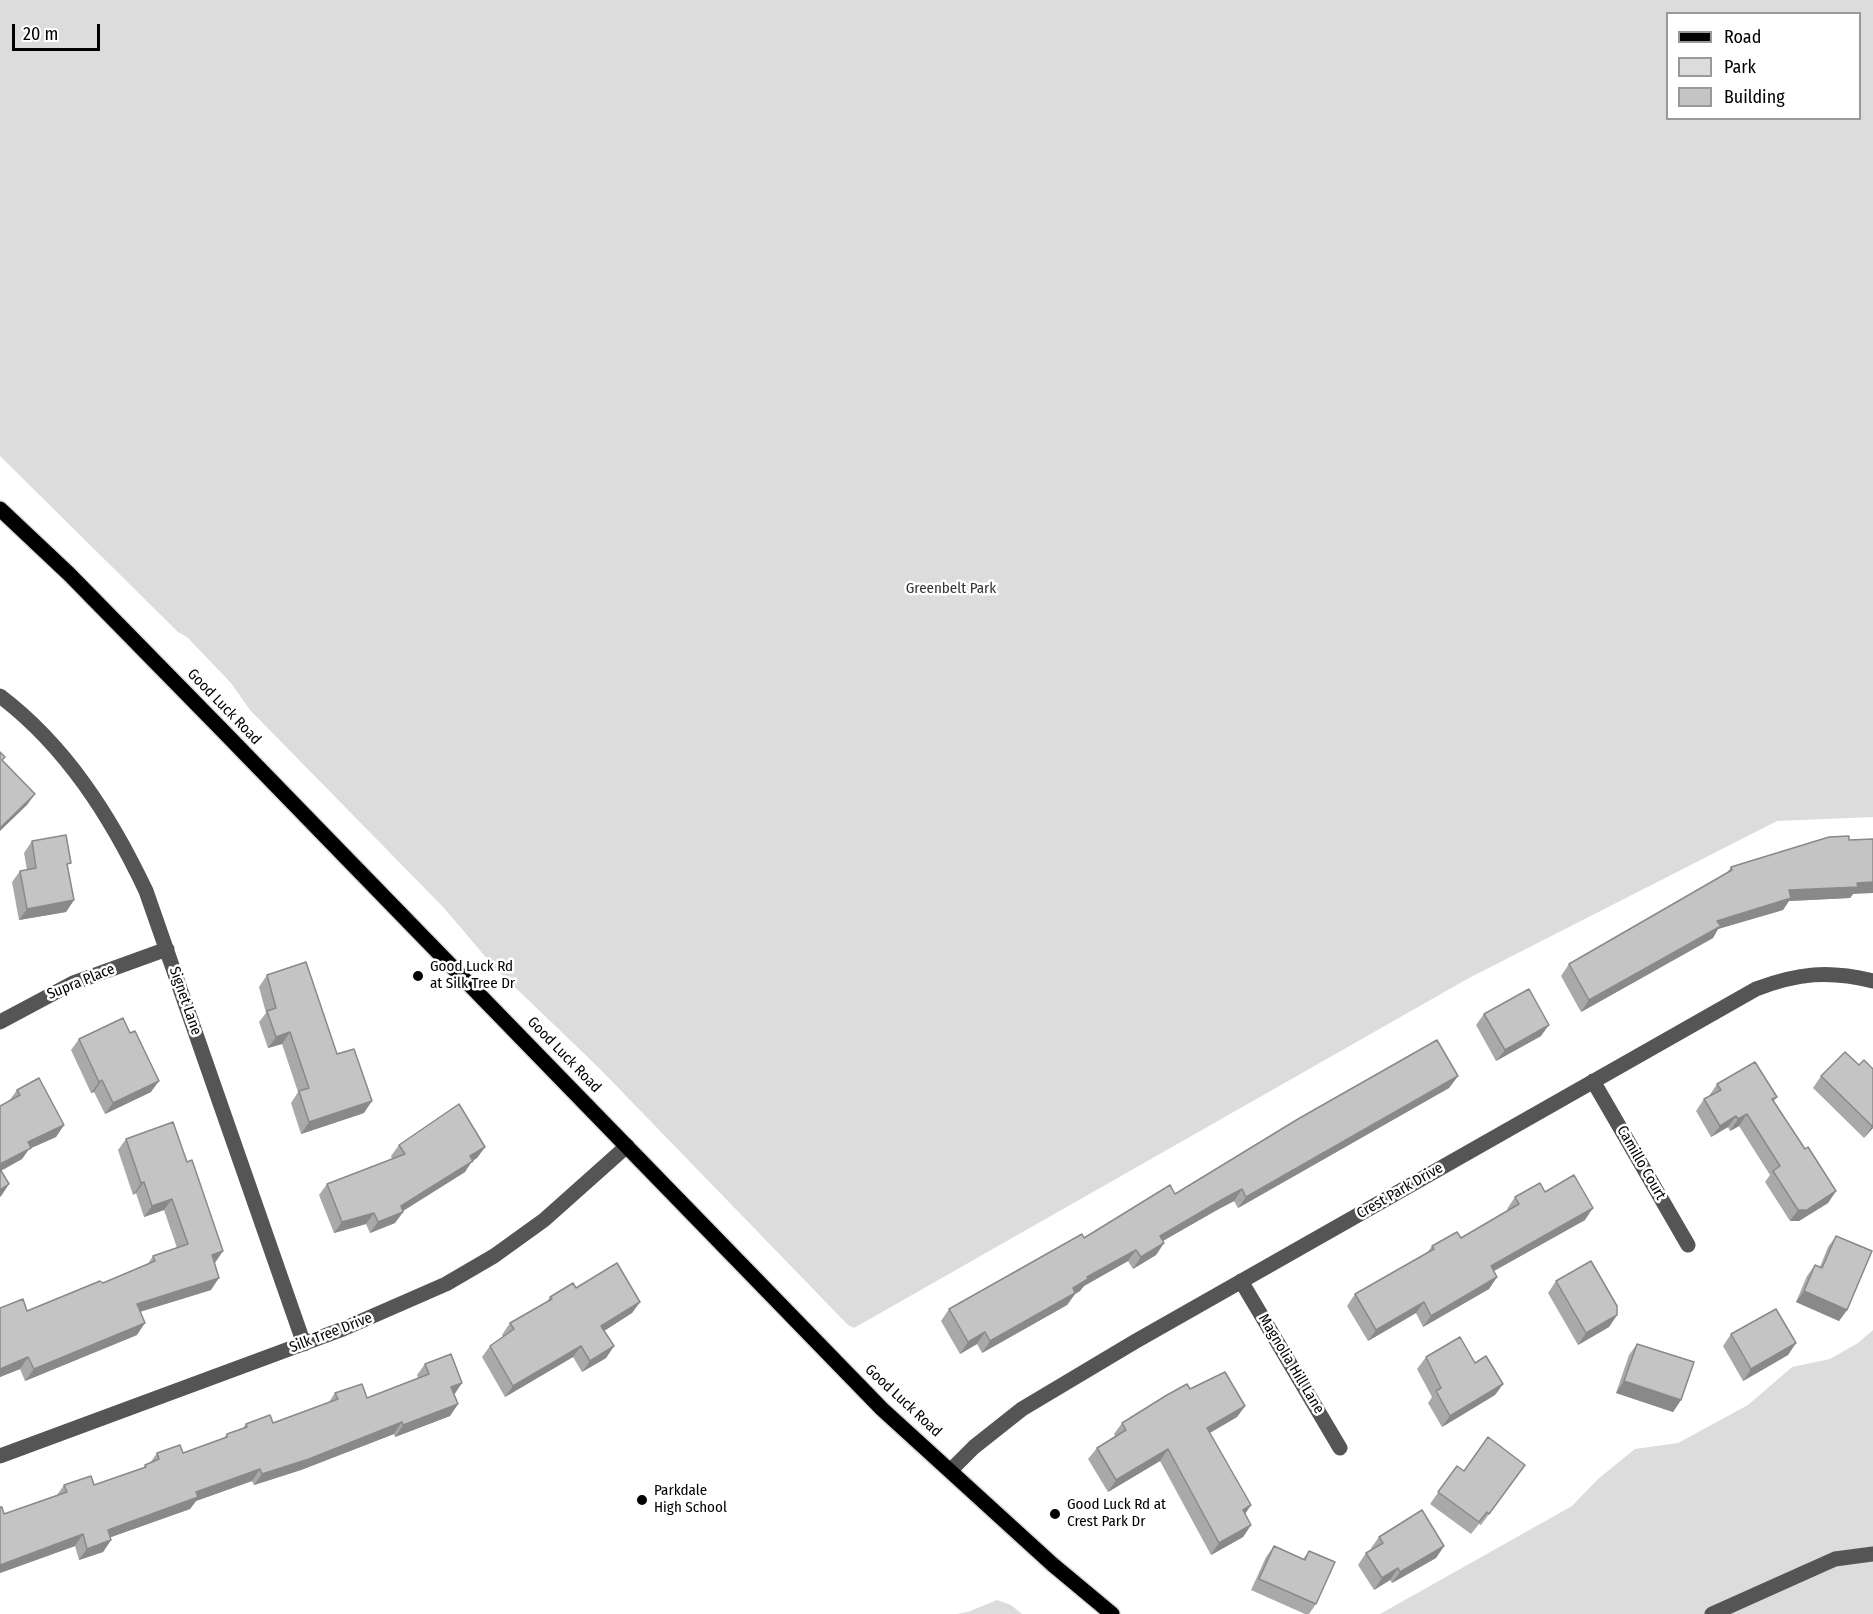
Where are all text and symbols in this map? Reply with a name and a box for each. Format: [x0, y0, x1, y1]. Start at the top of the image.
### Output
scale bar [15, 12, 104, 50]
legend [1666, 12, 1861, 120]
text: 20 m [23, 23, 58, 45]
text: Road [1724, 26, 1761, 48]
text: Park [1724, 56, 1756, 78]
text: Building [1724, 86, 1785, 108]
park label: Greenbelt Park [906, 580, 996, 598]
street label: Good Luck Road [183, 665, 265, 749]
place label: Good Luck Rd at Silk Tree Dr [430, 958, 515, 993]
street label: Supra Place [45, 960, 117, 1004]
street label: Signet Lane [165, 964, 205, 1038]
marker: Good Luck Rd at Silk Tree Dr [411, 969, 425, 983]
street label: Good Luck Road [523, 1013, 605, 1097]
street label: Camillo Court [1613, 1123, 1669, 1203]
street label: Crest Park Drive [1354, 1159, 1446, 1223]
street label: Silk Tree Drive [287, 1309, 375, 1357]
street label: Magnolia Hill Lane [1254, 1311, 1328, 1417]
street label: Good Luck Road [861, 1361, 945, 1441]
place label: Parkdale High School [654, 1482, 727, 1517]
marker: Parkdale High School [635, 1493, 649, 1507]
place label: Good Luck Rd at Crest Park Dr [1067, 1496, 1166, 1531]
marker: Good Luck Rd at Crest Park Dr [1048, 1507, 1062, 1521]

